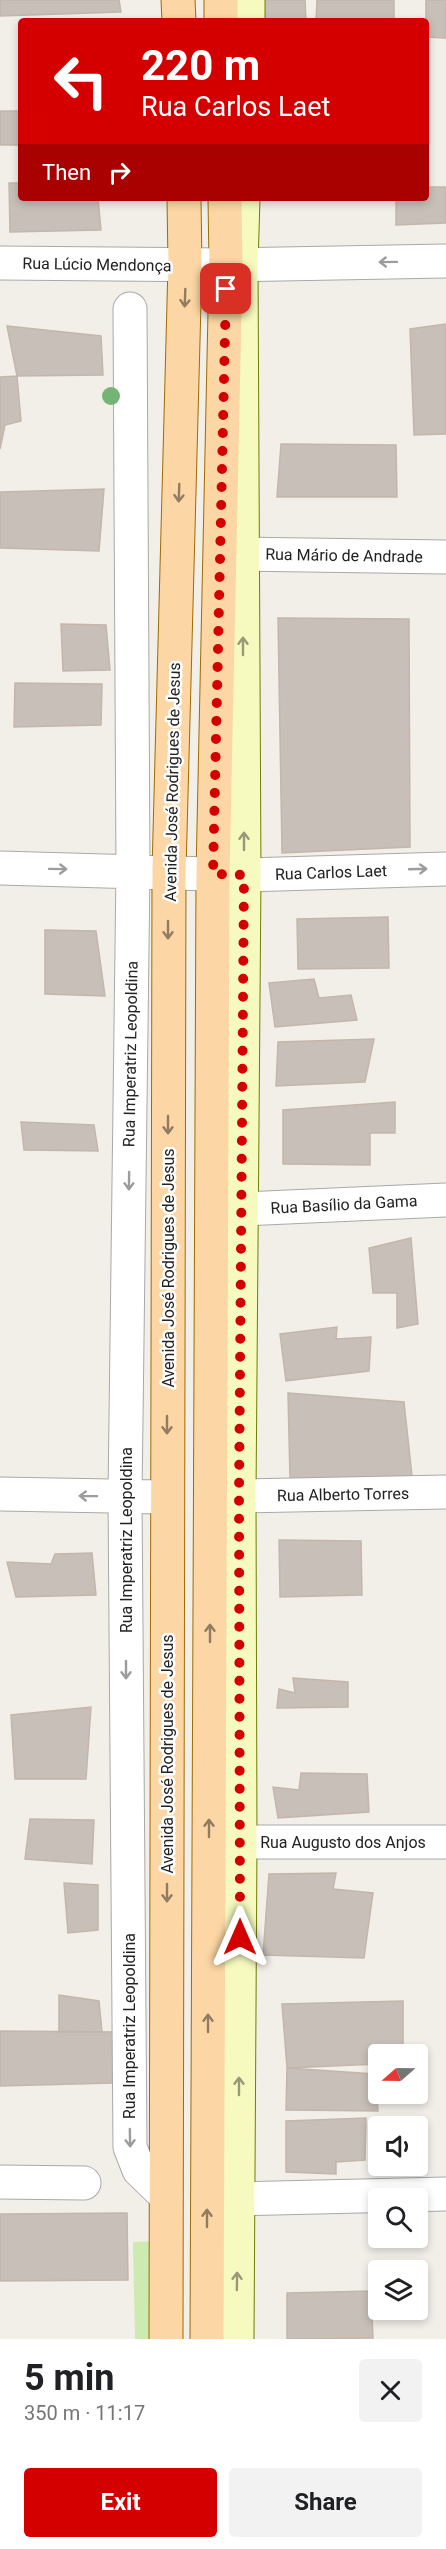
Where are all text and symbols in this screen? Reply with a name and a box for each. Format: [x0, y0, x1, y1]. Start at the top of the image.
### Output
text: 220 m [141, 41, 260, 90]
icon: left [42, 42, 120, 120]
text: Rua Carlos Laet [141, 91, 330, 123]
icon: right [103, 156, 136, 189]
text: Then [42, 160, 91, 185]
street label: Rua Lúcio Mendonça [22, 254, 172, 275]
one-way arrow [378, 257, 398, 268]
pin [200, 263, 251, 314]
icon: arrive [209, 272, 242, 305]
one-way arrow [179, 288, 190, 308]
one-way arrow [173, 483, 185, 503]
street label: Rua Mário de Andrade [265, 545, 423, 566]
one-way arrow [237, 636, 249, 656]
street label: Avenida José Rodrigues de Jesus [161, 662, 184, 902]
one-way arrow [238, 831, 250, 851]
street label: Rua Carlos Laet [275, 861, 387, 884]
one-way arrow [48, 863, 68, 875]
one-way arrow [408, 864, 428, 875]
one-way arrow [163, 919, 174, 939]
street label: Rua Imperatriz Leopoldina [119, 961, 142, 1147]
one-way arrow [162, 1114, 174, 1134]
street label: Avenida José Rodrigues de Jesus [159, 1148, 178, 1388]
one-way arrow [123, 1170, 135, 1190]
street label: Rua Basílio da Gama [270, 1191, 418, 1218]
one-way arrow [161, 1414, 173, 1434]
street label: Rua Imperatriz Leopoldina [117, 1447, 136, 1633]
street label: Rua Alberto Torres [277, 1484, 409, 1505]
one-way arrow [78, 1490, 98, 1501]
one-way arrow [204, 1623, 216, 1643]
street label: Avenida José Rodrigues de Jesus [158, 1634, 177, 1874]
one-way arrow [120, 1659, 132, 1679]
one-way arrow [203, 1818, 215, 1838]
street label: Rua Augusto dos Anjos [260, 1833, 426, 1852]
one-way arrow [161, 1882, 173, 1902]
position arrow [208, 1905, 272, 1969]
street label: Rua Imperatriz Leopoldina [120, 1933, 139, 2119]
one-way arrow [202, 2013, 214, 2033]
north arrow [368, 2044, 428, 2104]
map controls [368, 2044, 428, 2320]
one-way arrow [233, 2076, 245, 2096]
button: sound [368, 2116, 428, 2176]
one-way arrow [124, 2127, 136, 2147]
button: search [368, 2188, 428, 2248]
one-way arrow [201, 2208, 213, 2228]
button: layers [368, 2260, 428, 2320]
one-way arrow [232, 2271, 243, 2291]
text: 5 min [24, 2357, 115, 2399]
button: close [359, 2359, 422, 2422]
text: 350 m · 11:17 [24, 2401, 145, 2425]
button: Exit [24, 2468, 217, 2537]
button: Share [229, 2468, 422, 2537]

